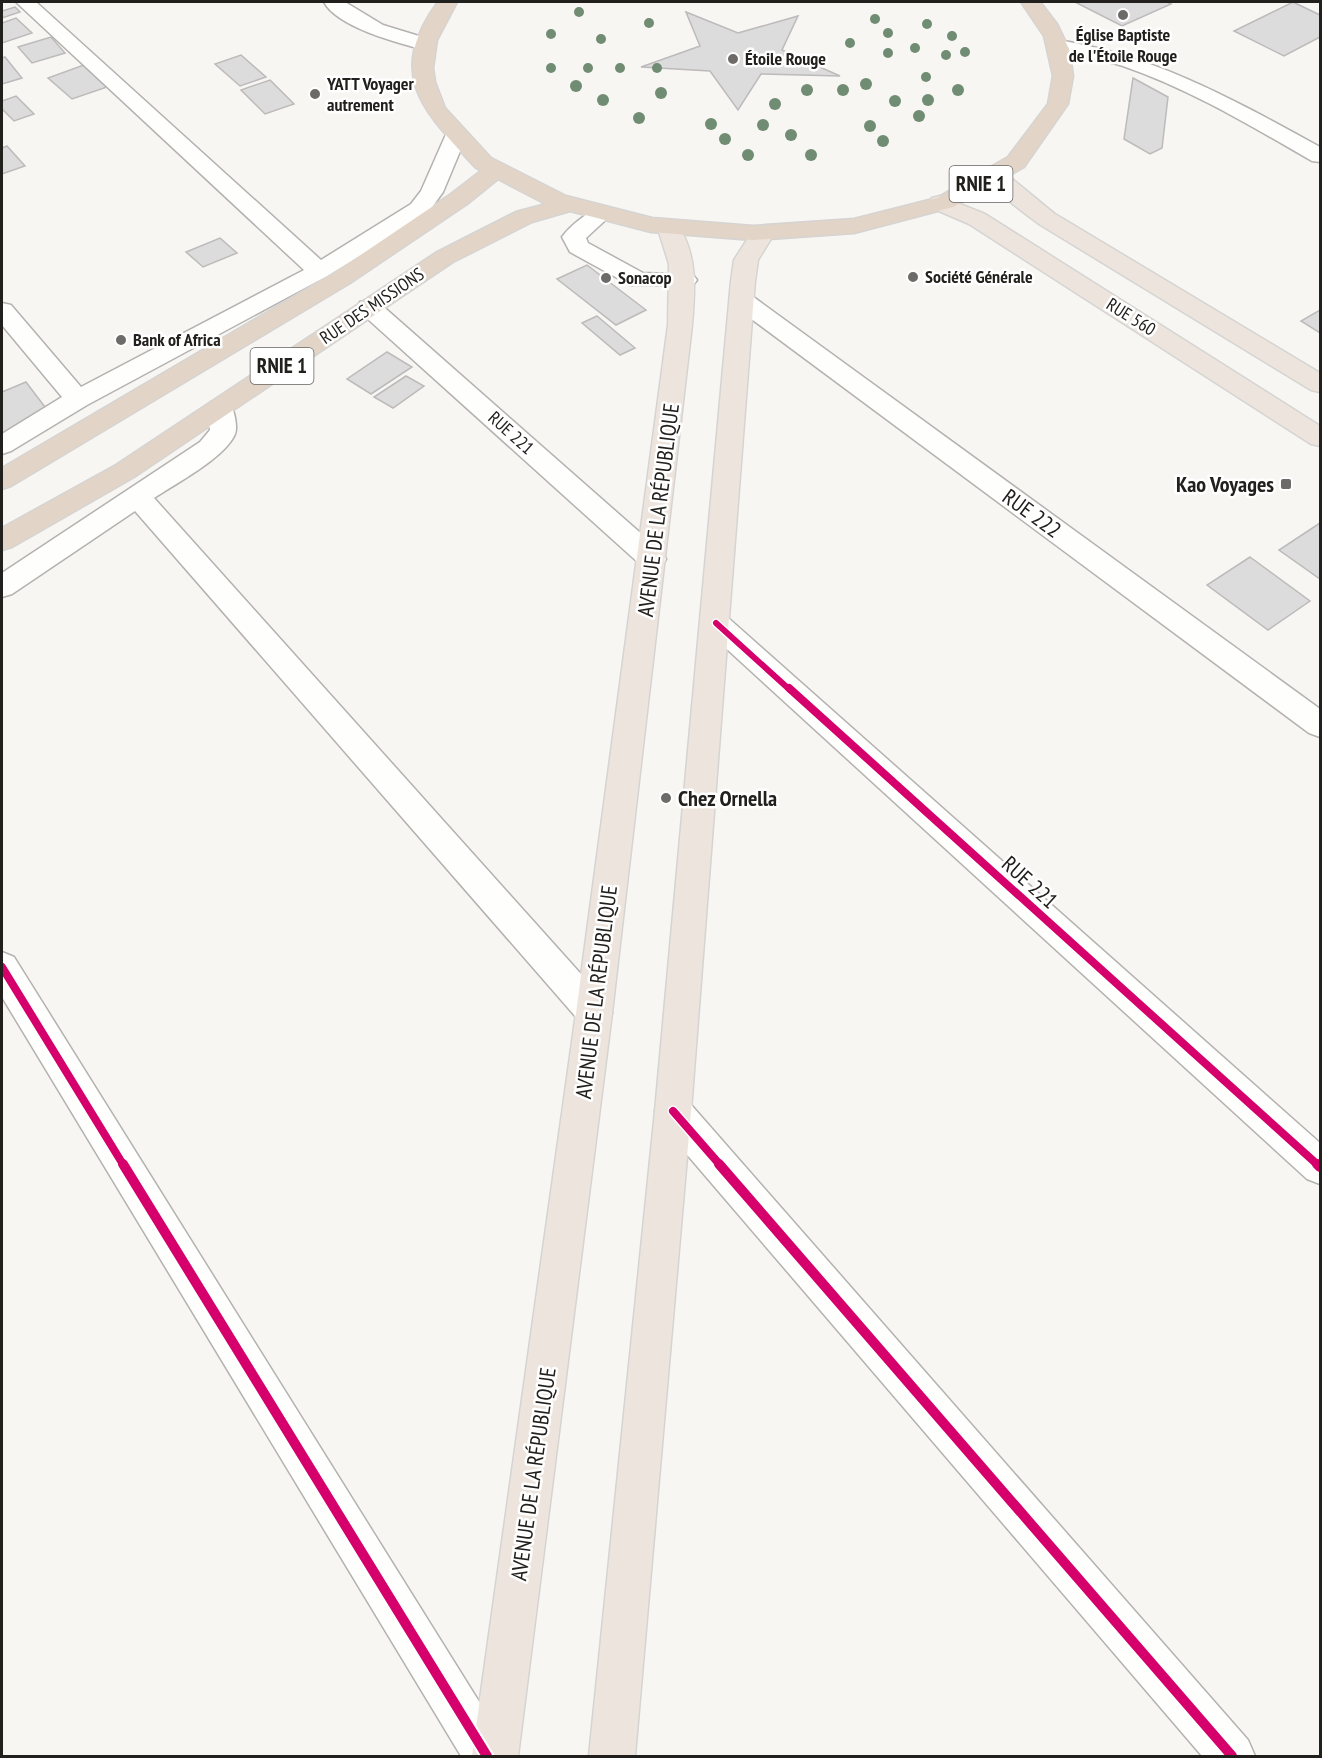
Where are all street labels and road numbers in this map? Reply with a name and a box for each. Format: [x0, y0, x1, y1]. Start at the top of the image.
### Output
road number: RNIE 1 [950, 166, 1012, 202]
street label: RUE DES MISSIONS [315, 262, 428, 349]
street label: RUE 560 [1102, 293, 1160, 341]
road number: RNIE 1 [250, 348, 314, 384]
street label: AVENUE DE LA RÉPUBLIQUE [631, 402, 685, 618]
street label: RUE 221 [484, 406, 539, 459]
street label: RUE 222 [997, 482, 1067, 544]
street label: RUE 221 [996, 850, 1064, 914]
street label: AVENUE DE LA RÉPUBLIQUE [569, 884, 623, 1100]
street label: AVENUE DE LA RÉPUBLIQUE [504, 1366, 562, 1582]

